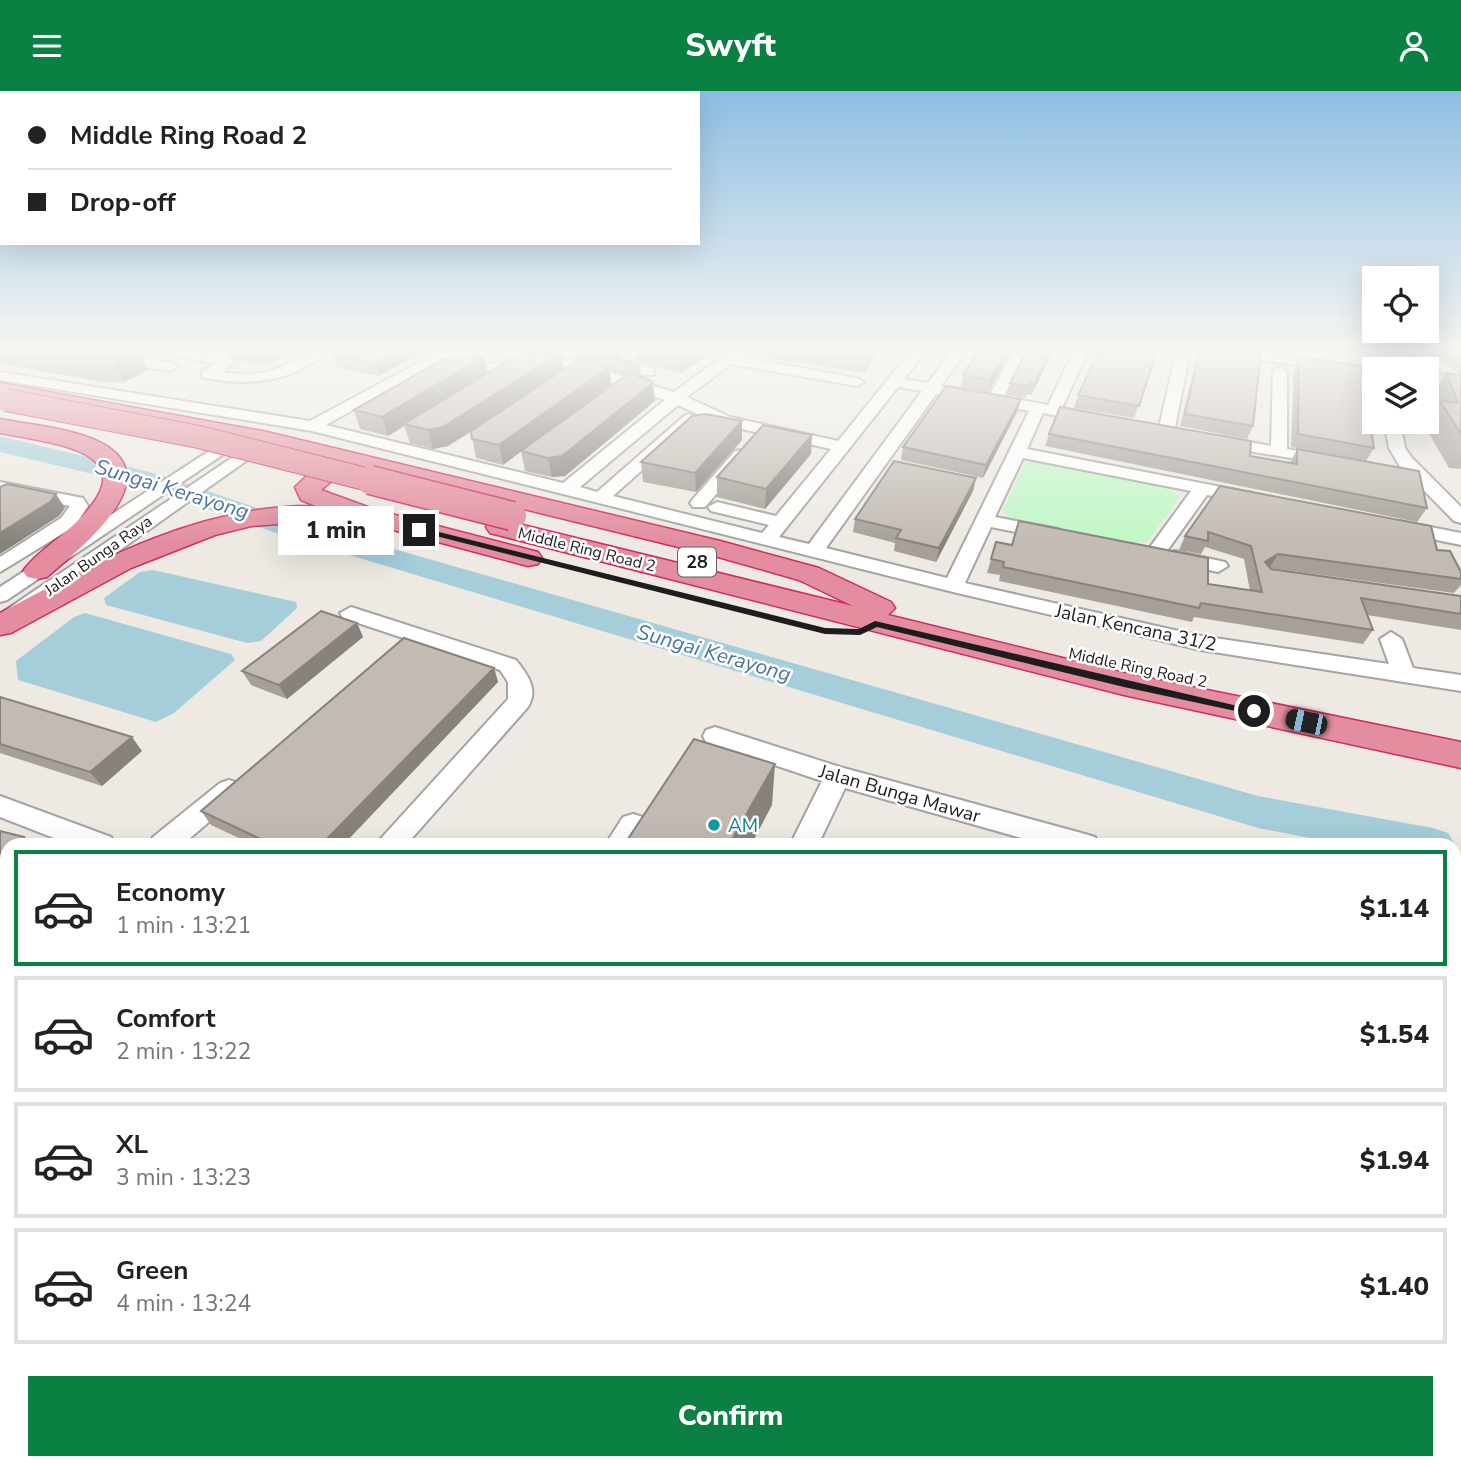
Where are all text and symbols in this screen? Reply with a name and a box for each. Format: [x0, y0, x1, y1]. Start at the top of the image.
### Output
text: Swyft [685, 24, 776, 67]
icon: menu [28, 27, 66, 65]
icon: person [1395, 27, 1433, 65]
text: Middle Ring Road 2 [70, 118, 307, 153]
text: Drop-off [70, 185, 176, 220]
map controls [1362, 266, 1439, 434]
button: locate [1362, 266, 1439, 343]
button: layers [1362, 357, 1439, 434]
water label: Sungai Kerayong [92, 452, 252, 526]
callout: 1 min [279, 505, 394, 555]
street label: Jalan Bunga Raya [40, 511, 157, 602]
route end [403, 514, 435, 546]
text: 1 min [306, 515, 366, 546]
street label: Middle Ring Road 2 [516, 522, 658, 578]
road number: 28 [678, 548, 716, 577]
street label: Jalan Kencana 31/2 [1052, 598, 1219, 658]
water label: Sungai Kerayong [634, 618, 794, 688]
street label: Middle Ring Road 2 [1066, 643, 1209, 693]
route start [1238, 695, 1270, 727]
car [1284, 707, 1329, 737]
street label: Jalan Bunga Mawar [815, 758, 984, 830]
place label: AM [728, 813, 758, 839]
marker: AM [706, 817, 722, 833]
text: Economy [116, 875, 225, 910]
icon: car [32, 877, 95, 940]
text: $1.14 [1360, 891, 1429, 926]
text: 1 min · 13:21 [116, 910, 251, 941]
text: Comfort [116, 1001, 216, 1036]
icon: car [32, 1003, 95, 1066]
text: $1.54 [1360, 1017, 1429, 1052]
text: 2 min · 13:22 [116, 1036, 251, 1067]
text: XL [116, 1127, 148, 1162]
icon: car [32, 1129, 95, 1192]
text: $1.94 [1360, 1143, 1429, 1178]
text: 3 min · 13:23 [116, 1162, 251, 1193]
text: Green [116, 1253, 189, 1288]
icon: car [32, 1255, 95, 1318]
text: $1.40 [1360, 1269, 1429, 1304]
text: 4 min · 13:24 [116, 1288, 251, 1319]
button: Confirm [28, 1376, 1433, 1456]

